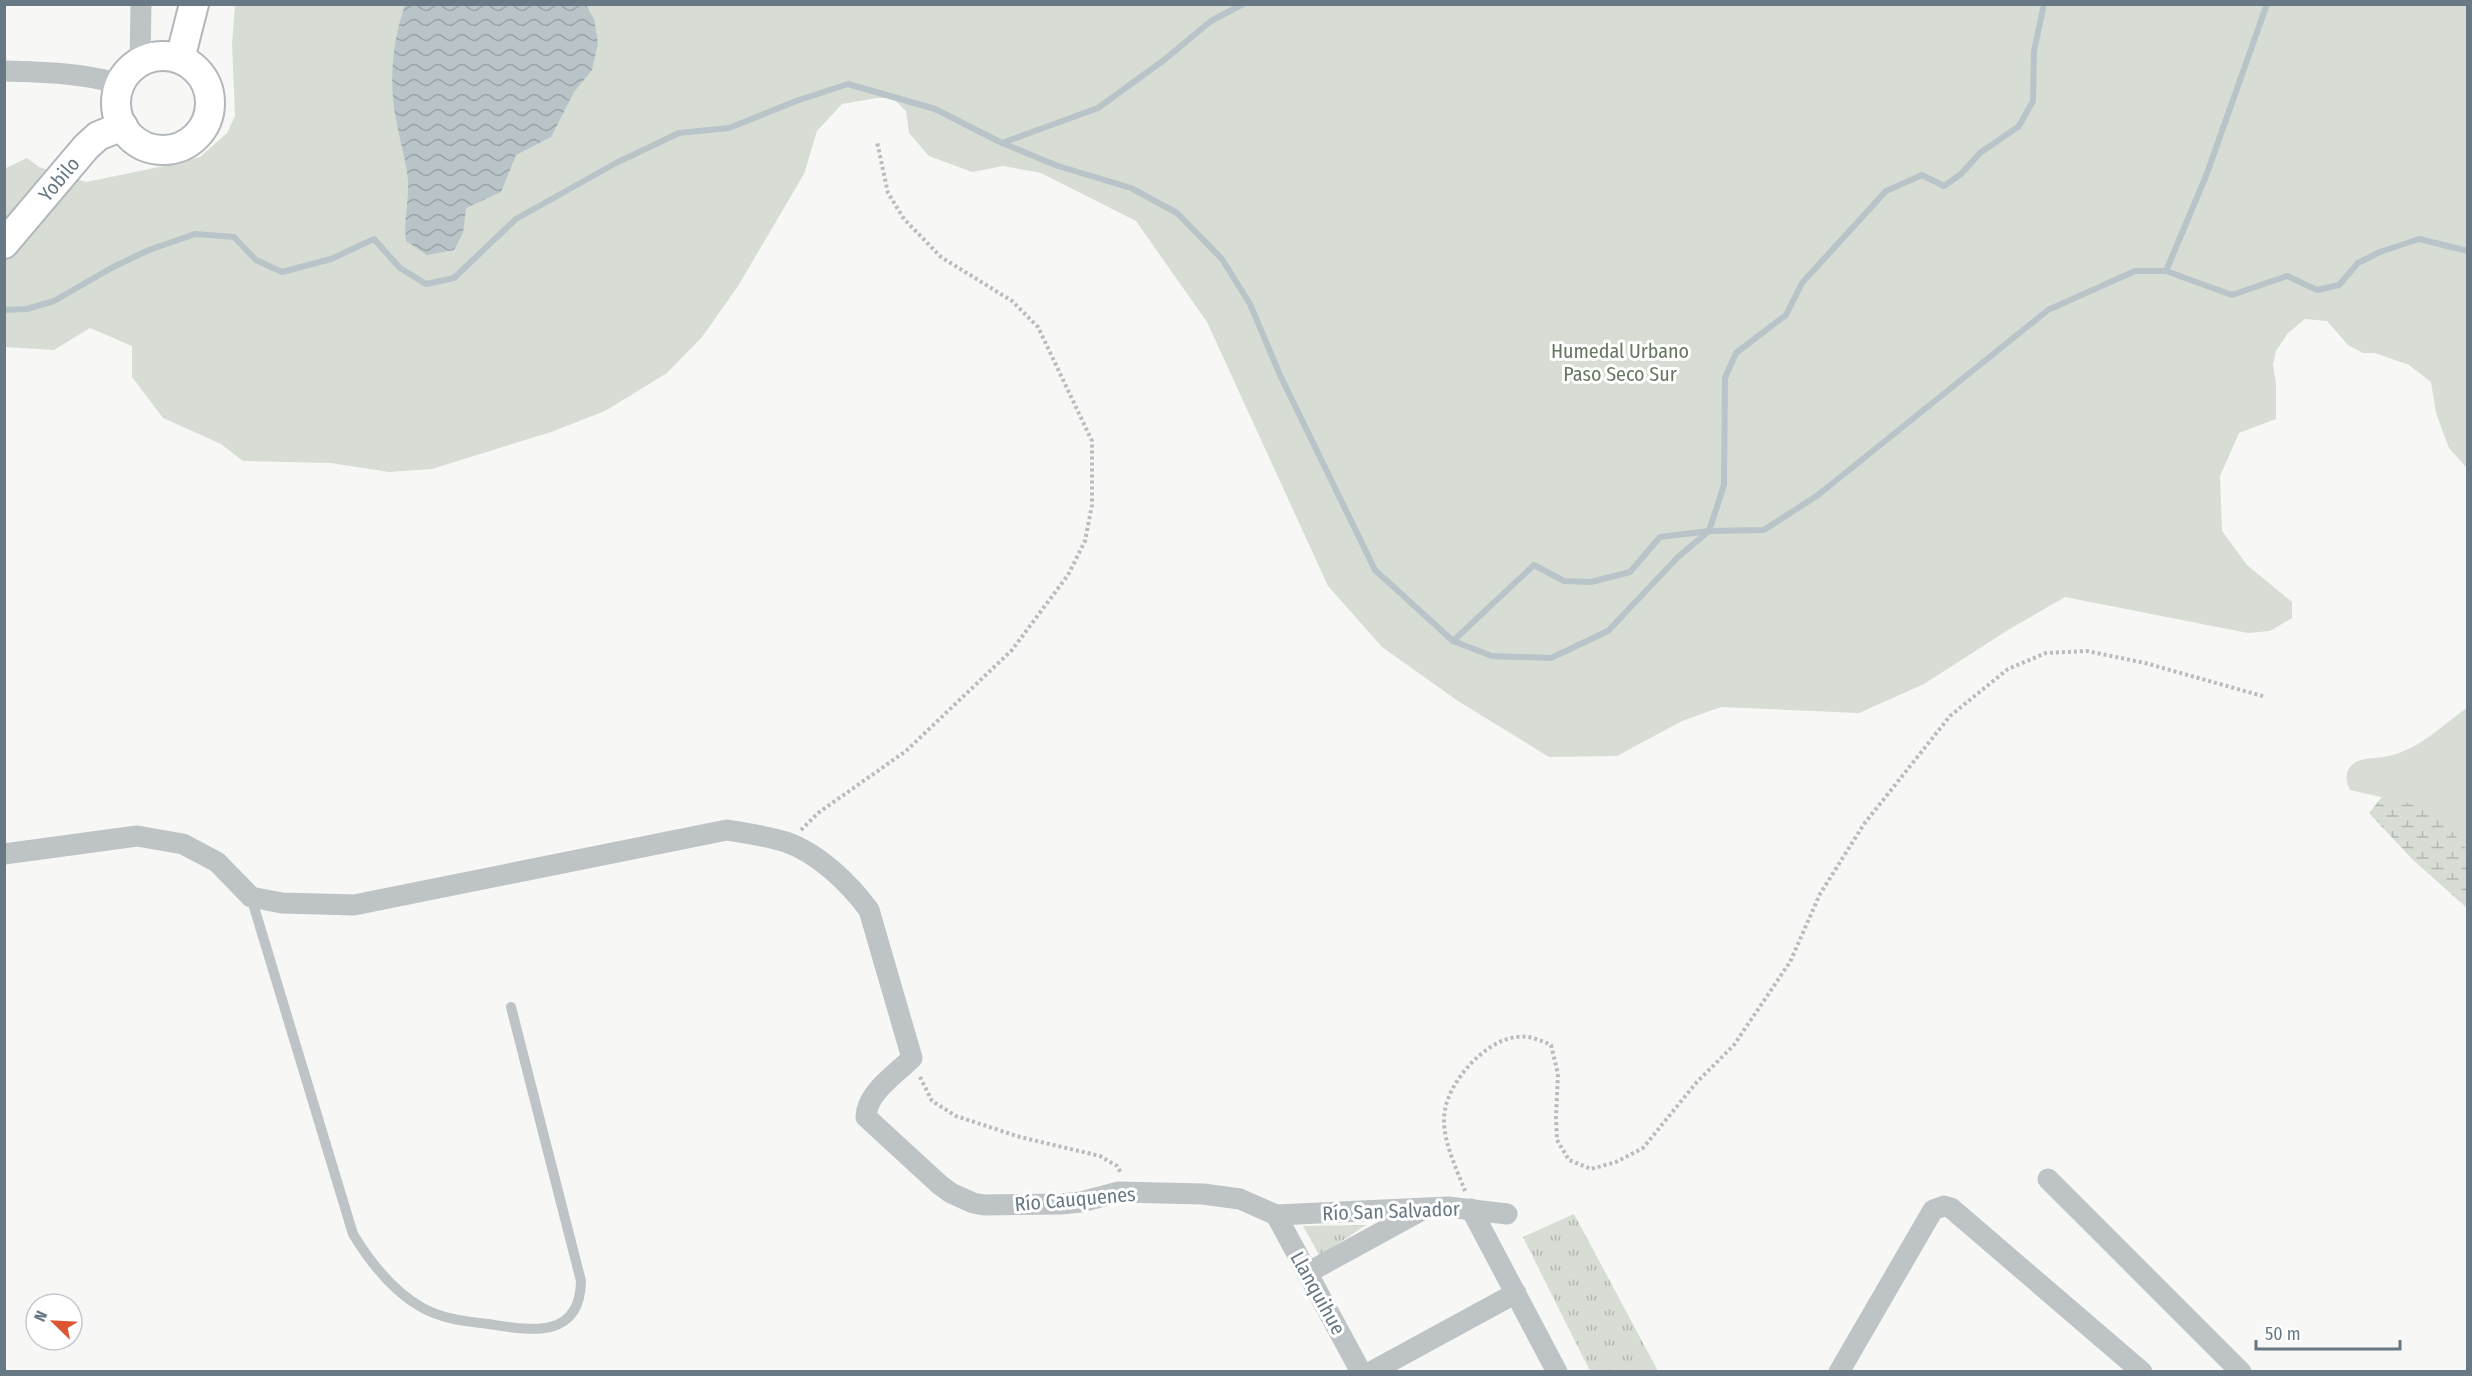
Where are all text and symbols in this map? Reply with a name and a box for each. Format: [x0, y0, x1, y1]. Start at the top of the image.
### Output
street label: Yobilo [34, 152, 84, 206]
park label: Humedal Urbano Paso Seco Sur [1551, 339, 1689, 386]
street label: Río Cauquenes [1013, 1182, 1137, 1216]
street label: Río San Salvador [1322, 1197, 1460, 1225]
street label: Llanquihue [1285, 1247, 1351, 1339]
north arrow [24, 1292, 84, 1352]
text: N [30, 1308, 51, 1324]
scale bar [2256, 1313, 2400, 1351]
text: 50 m [2265, 1323, 2301, 1345]

